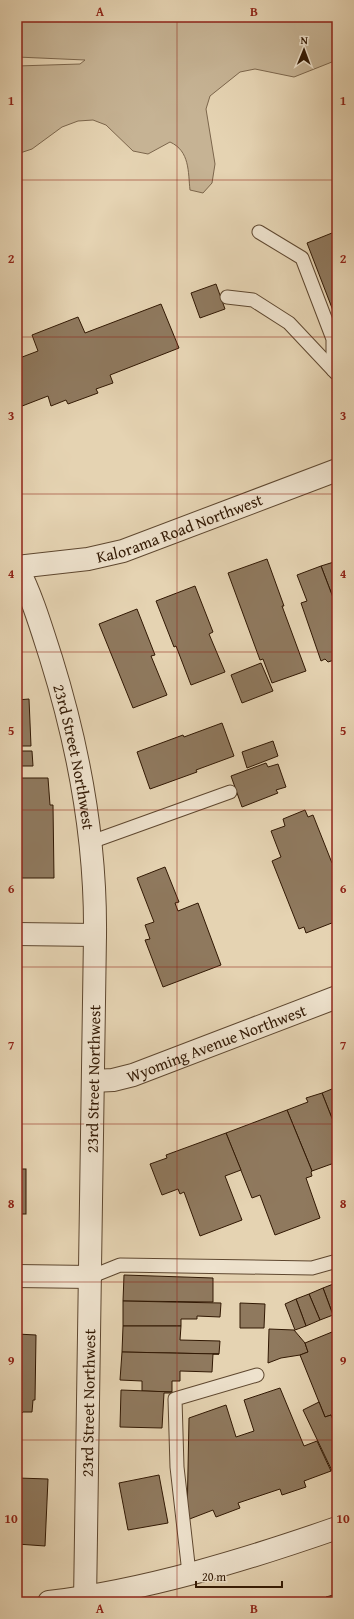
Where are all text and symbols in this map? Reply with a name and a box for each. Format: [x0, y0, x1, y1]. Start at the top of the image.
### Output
text: A [96, 2, 105, 21]
text: B [250, 2, 258, 21]
north arrow [284, 30, 324, 70]
text: N [300, 32, 309, 48]
text: 1 [8, 91, 14, 110]
text: 1 [340, 91, 346, 110]
text: 2 [8, 249, 15, 268]
text: 2 [340, 249, 347, 268]
text: 3 [8, 406, 14, 425]
text: 3 [340, 406, 346, 425]
street label: Kalorama Road Northwest [94, 487, 266, 569]
text: 4 [8, 564, 15, 583]
text: 4 [340, 564, 347, 583]
street label: 23rd Street Northwest [47, 681, 101, 831]
text: 5 [8, 721, 15, 740]
text: 5 [340, 721, 347, 740]
text: 6 [8, 879, 15, 898]
text: 6 [340, 879, 347, 898]
street label: Wyoming Avenue Northwest [123, 998, 310, 1088]
street label: 23rd Street Northwest [80, 1004, 106, 1153]
text: 7 [8, 1036, 15, 1055]
text: 7 [340, 1036, 347, 1055]
text: 8 [8, 1194, 15, 1213]
text: 8 [340, 1194, 347, 1213]
street label: 23rd Street Northwest [75, 1328, 101, 1477]
text: 9 [8, 1351, 15, 1370]
text: 9 [340, 1351, 347, 1370]
text: 10 [4, 1509, 18, 1528]
text: 10 [336, 1509, 350, 1528]
scale bar [196, 1563, 282, 1589]
text: 20 m [202, 1568, 226, 1585]
text: A [96, 1599, 105, 1618]
text: B [250, 1599, 258, 1618]

